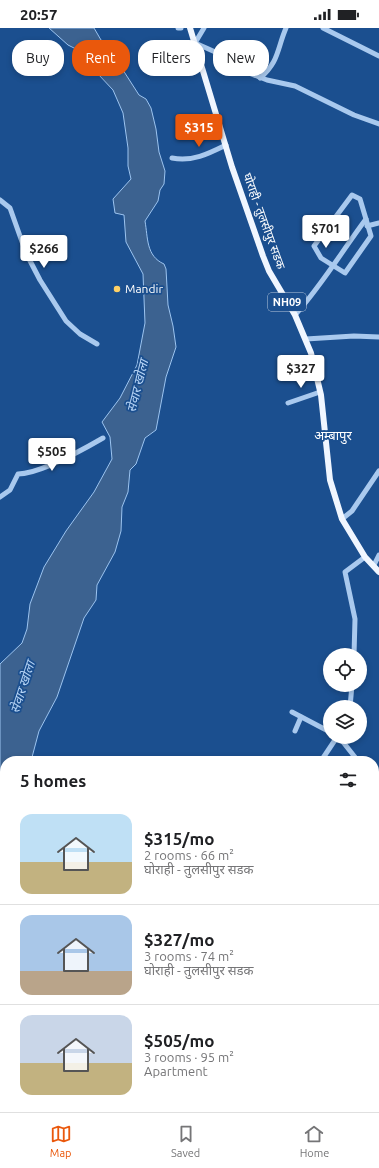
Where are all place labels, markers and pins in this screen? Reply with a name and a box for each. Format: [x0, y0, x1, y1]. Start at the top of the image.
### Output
pin: $315 [175, 114, 223, 148]
pin: $701 [302, 215, 350, 249]
pin: $266 [20, 235, 68, 269]
place label: Mandir [125, 282, 163, 295]
marker: Mandir [112, 284, 122, 294]
pin: $327 [277, 355, 325, 389]
pin: $505 [28, 438, 76, 472]

